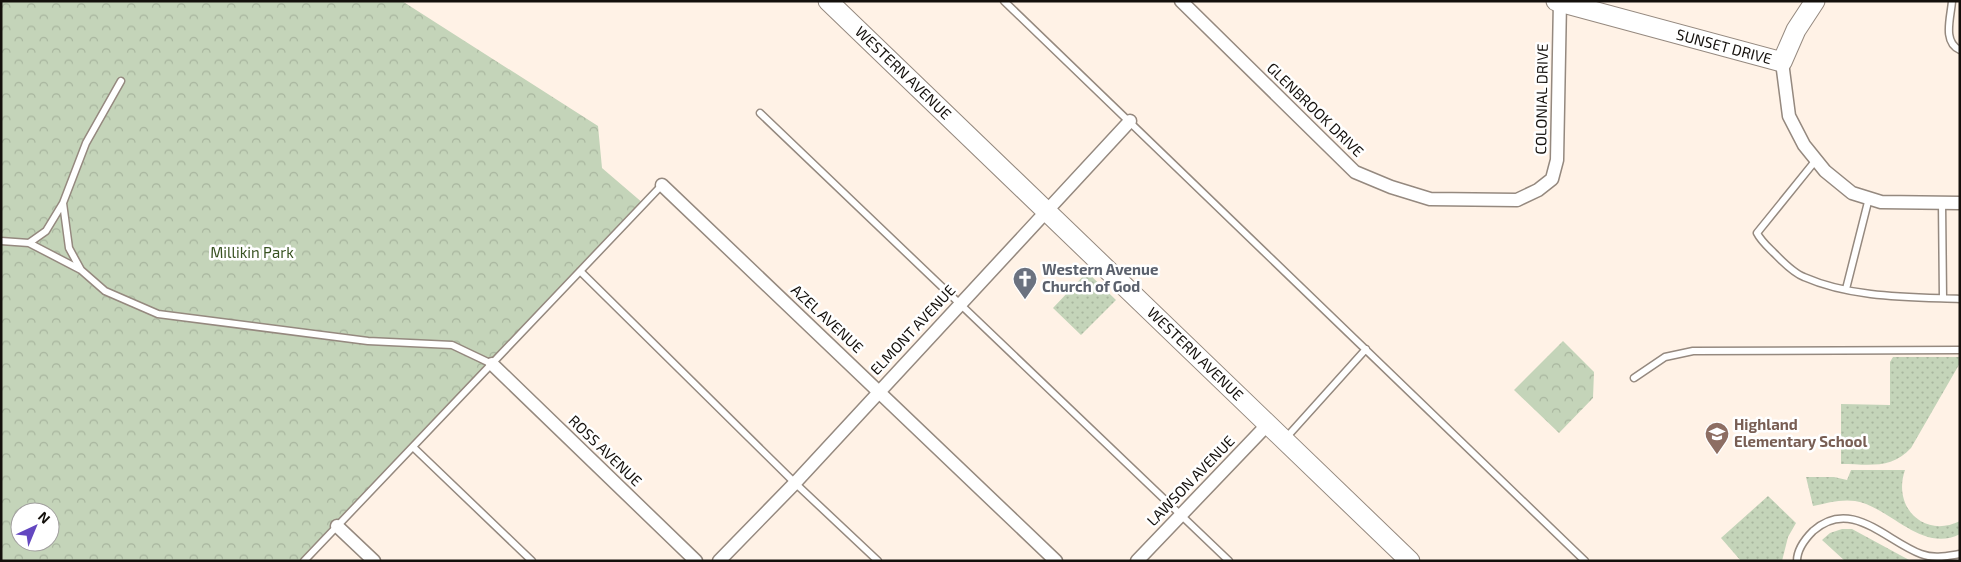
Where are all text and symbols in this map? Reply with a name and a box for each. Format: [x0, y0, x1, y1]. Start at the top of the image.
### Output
street label: WESTERN AVENUE [852, 22, 955, 123]
street label: SUNSET DRIVE [1674, 25, 1774, 67]
street label: COLONIAL DRIVE [1531, 43, 1551, 155]
street label: GLENBROOK DRIVE [1264, 59, 1368, 160]
park label: Millikin Park [210, 243, 294, 261]
place label: Western Avenue Church of God [1042, 260, 1158, 295]
church icon: Western Avenue Church of God [1012, 266, 1038, 300]
street label: AZEL AVENUE [788, 280, 867, 356]
street label: ELMONT AVENUE [866, 281, 959, 378]
street label: WESTERN AVENUE [1144, 303, 1247, 404]
street label: ROSS AVENUE [565, 411, 646, 490]
place label: Highland Elementary School [1734, 415, 1867, 451]
school or university icon: Highland Elementary School [1704, 421, 1730, 455]
street label: LAWSON AVENUE [1143, 432, 1238, 529]
north arrow [10, 502, 60, 552]
text: N [35, 508, 54, 527]

